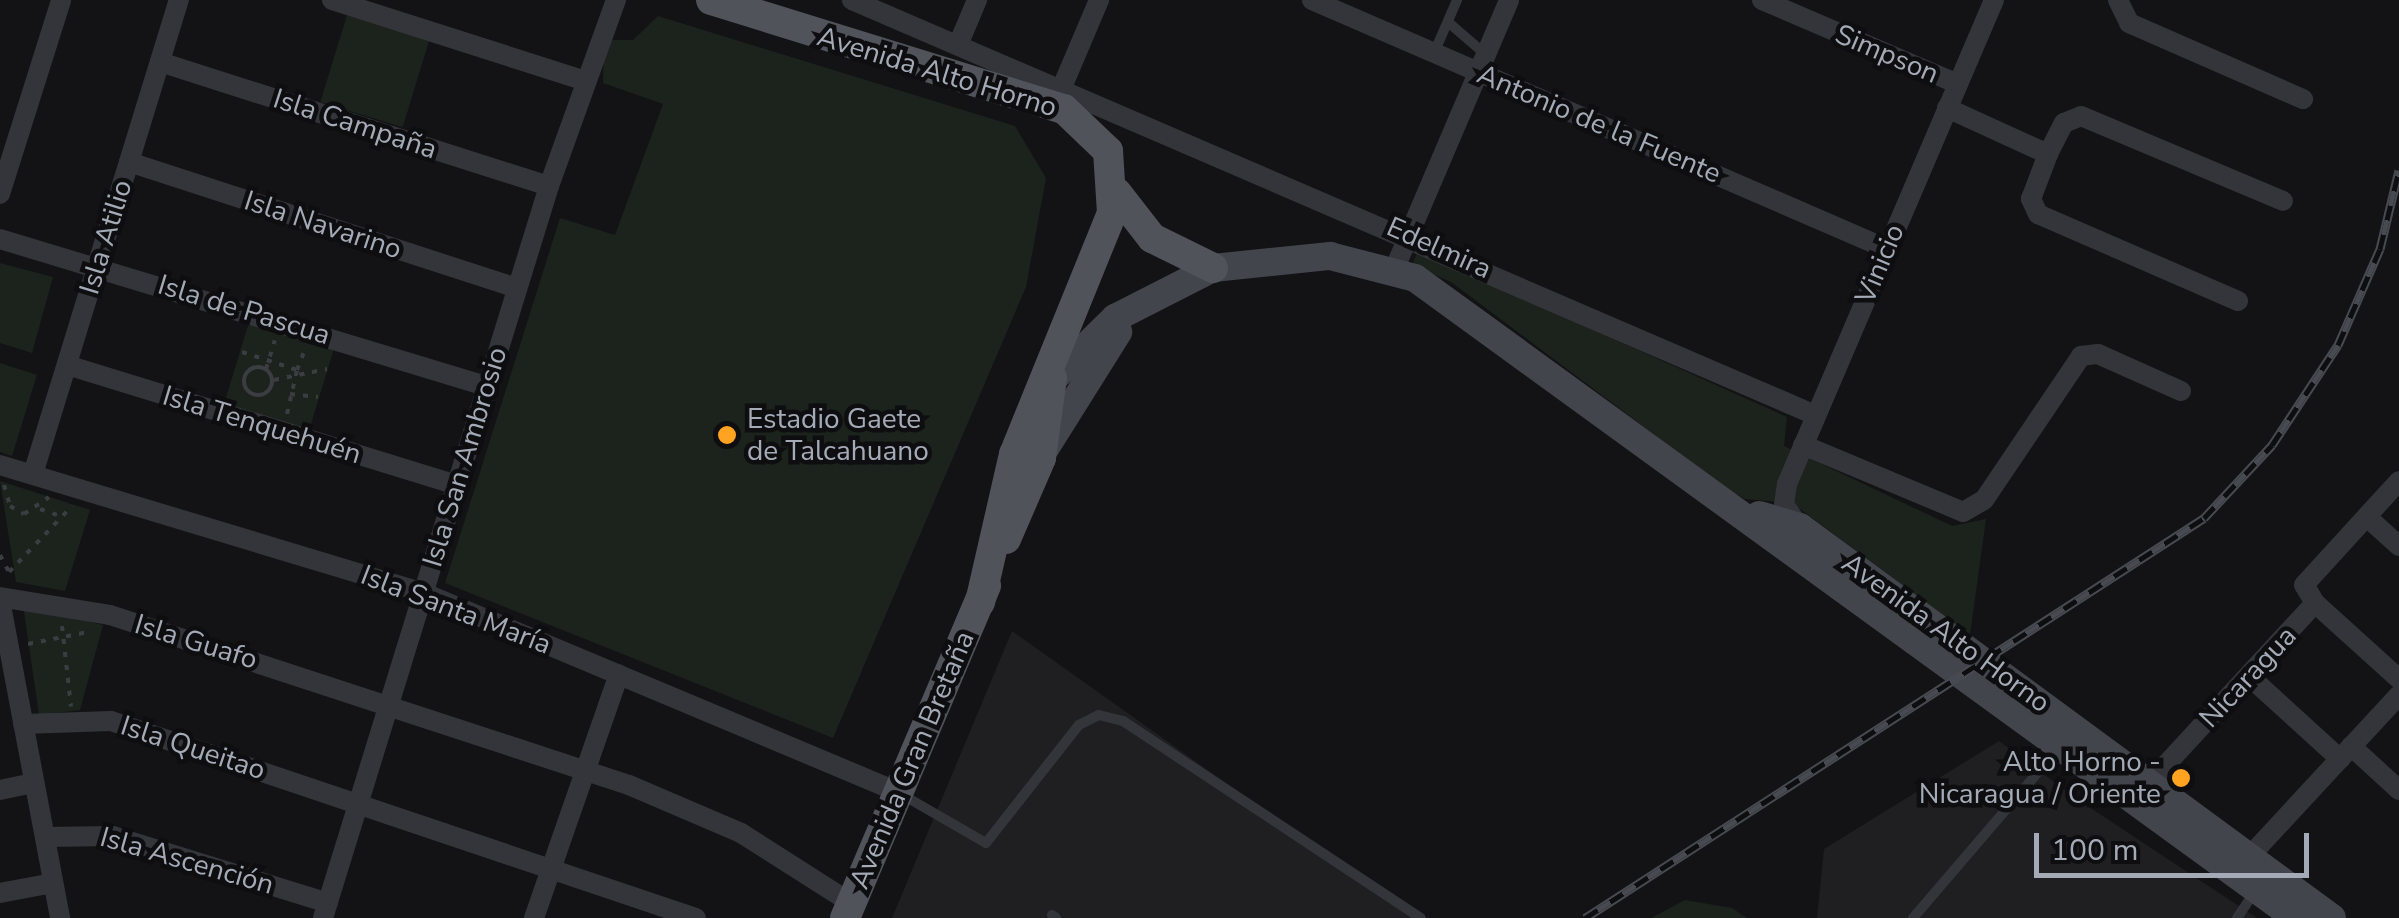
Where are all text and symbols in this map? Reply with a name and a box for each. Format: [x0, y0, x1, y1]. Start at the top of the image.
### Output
street label: Simpson [1830, 17, 1944, 91]
street label: Avenida Alto Horno [813, 20, 1061, 124]
street label: Antonio de la Fuente [1472, 57, 1726, 191]
street label: Isla Campaña [269, 82, 441, 166]
street label: Isla Atilio [73, 176, 139, 298]
street label: Isla Navarino [240, 184, 406, 266]
street label: Edelmira [1382, 210, 1496, 286]
street label: Vinicio [1848, 219, 1912, 309]
street label: Isla de Pascua [154, 268, 334, 352]
street label: Isla San Ambrosio [416, 343, 514, 571]
street label: Isla Tenquehuén [159, 379, 365, 471]
place label: Estadio Gaete de Talcahuano [747, 402, 929, 468]
marker: Estadio Gaete de Talcahuano [716, 424, 738, 446]
street label: Avenida Alto Horno [1835, 546, 2057, 720]
street label: Isla Santa María [356, 558, 556, 662]
street label: Isla Guafo [131, 607, 261, 677]
street label: Nicaragua [2193, 619, 2303, 735]
street label: Avenida Gran Bretaña [842, 626, 982, 894]
street label: Isla Queitao [117, 709, 269, 787]
place label: Alto Horno - Nicaragua / Oriente [1919, 745, 2161, 811]
marker: Alto Horno - Nicaragua / Oriente [2170, 767, 2192, 789]
scale bar [2039, 813, 2314, 875]
street label: Isla Ascención [96, 820, 278, 902]
text: 100 m [2051, 830, 2138, 871]

